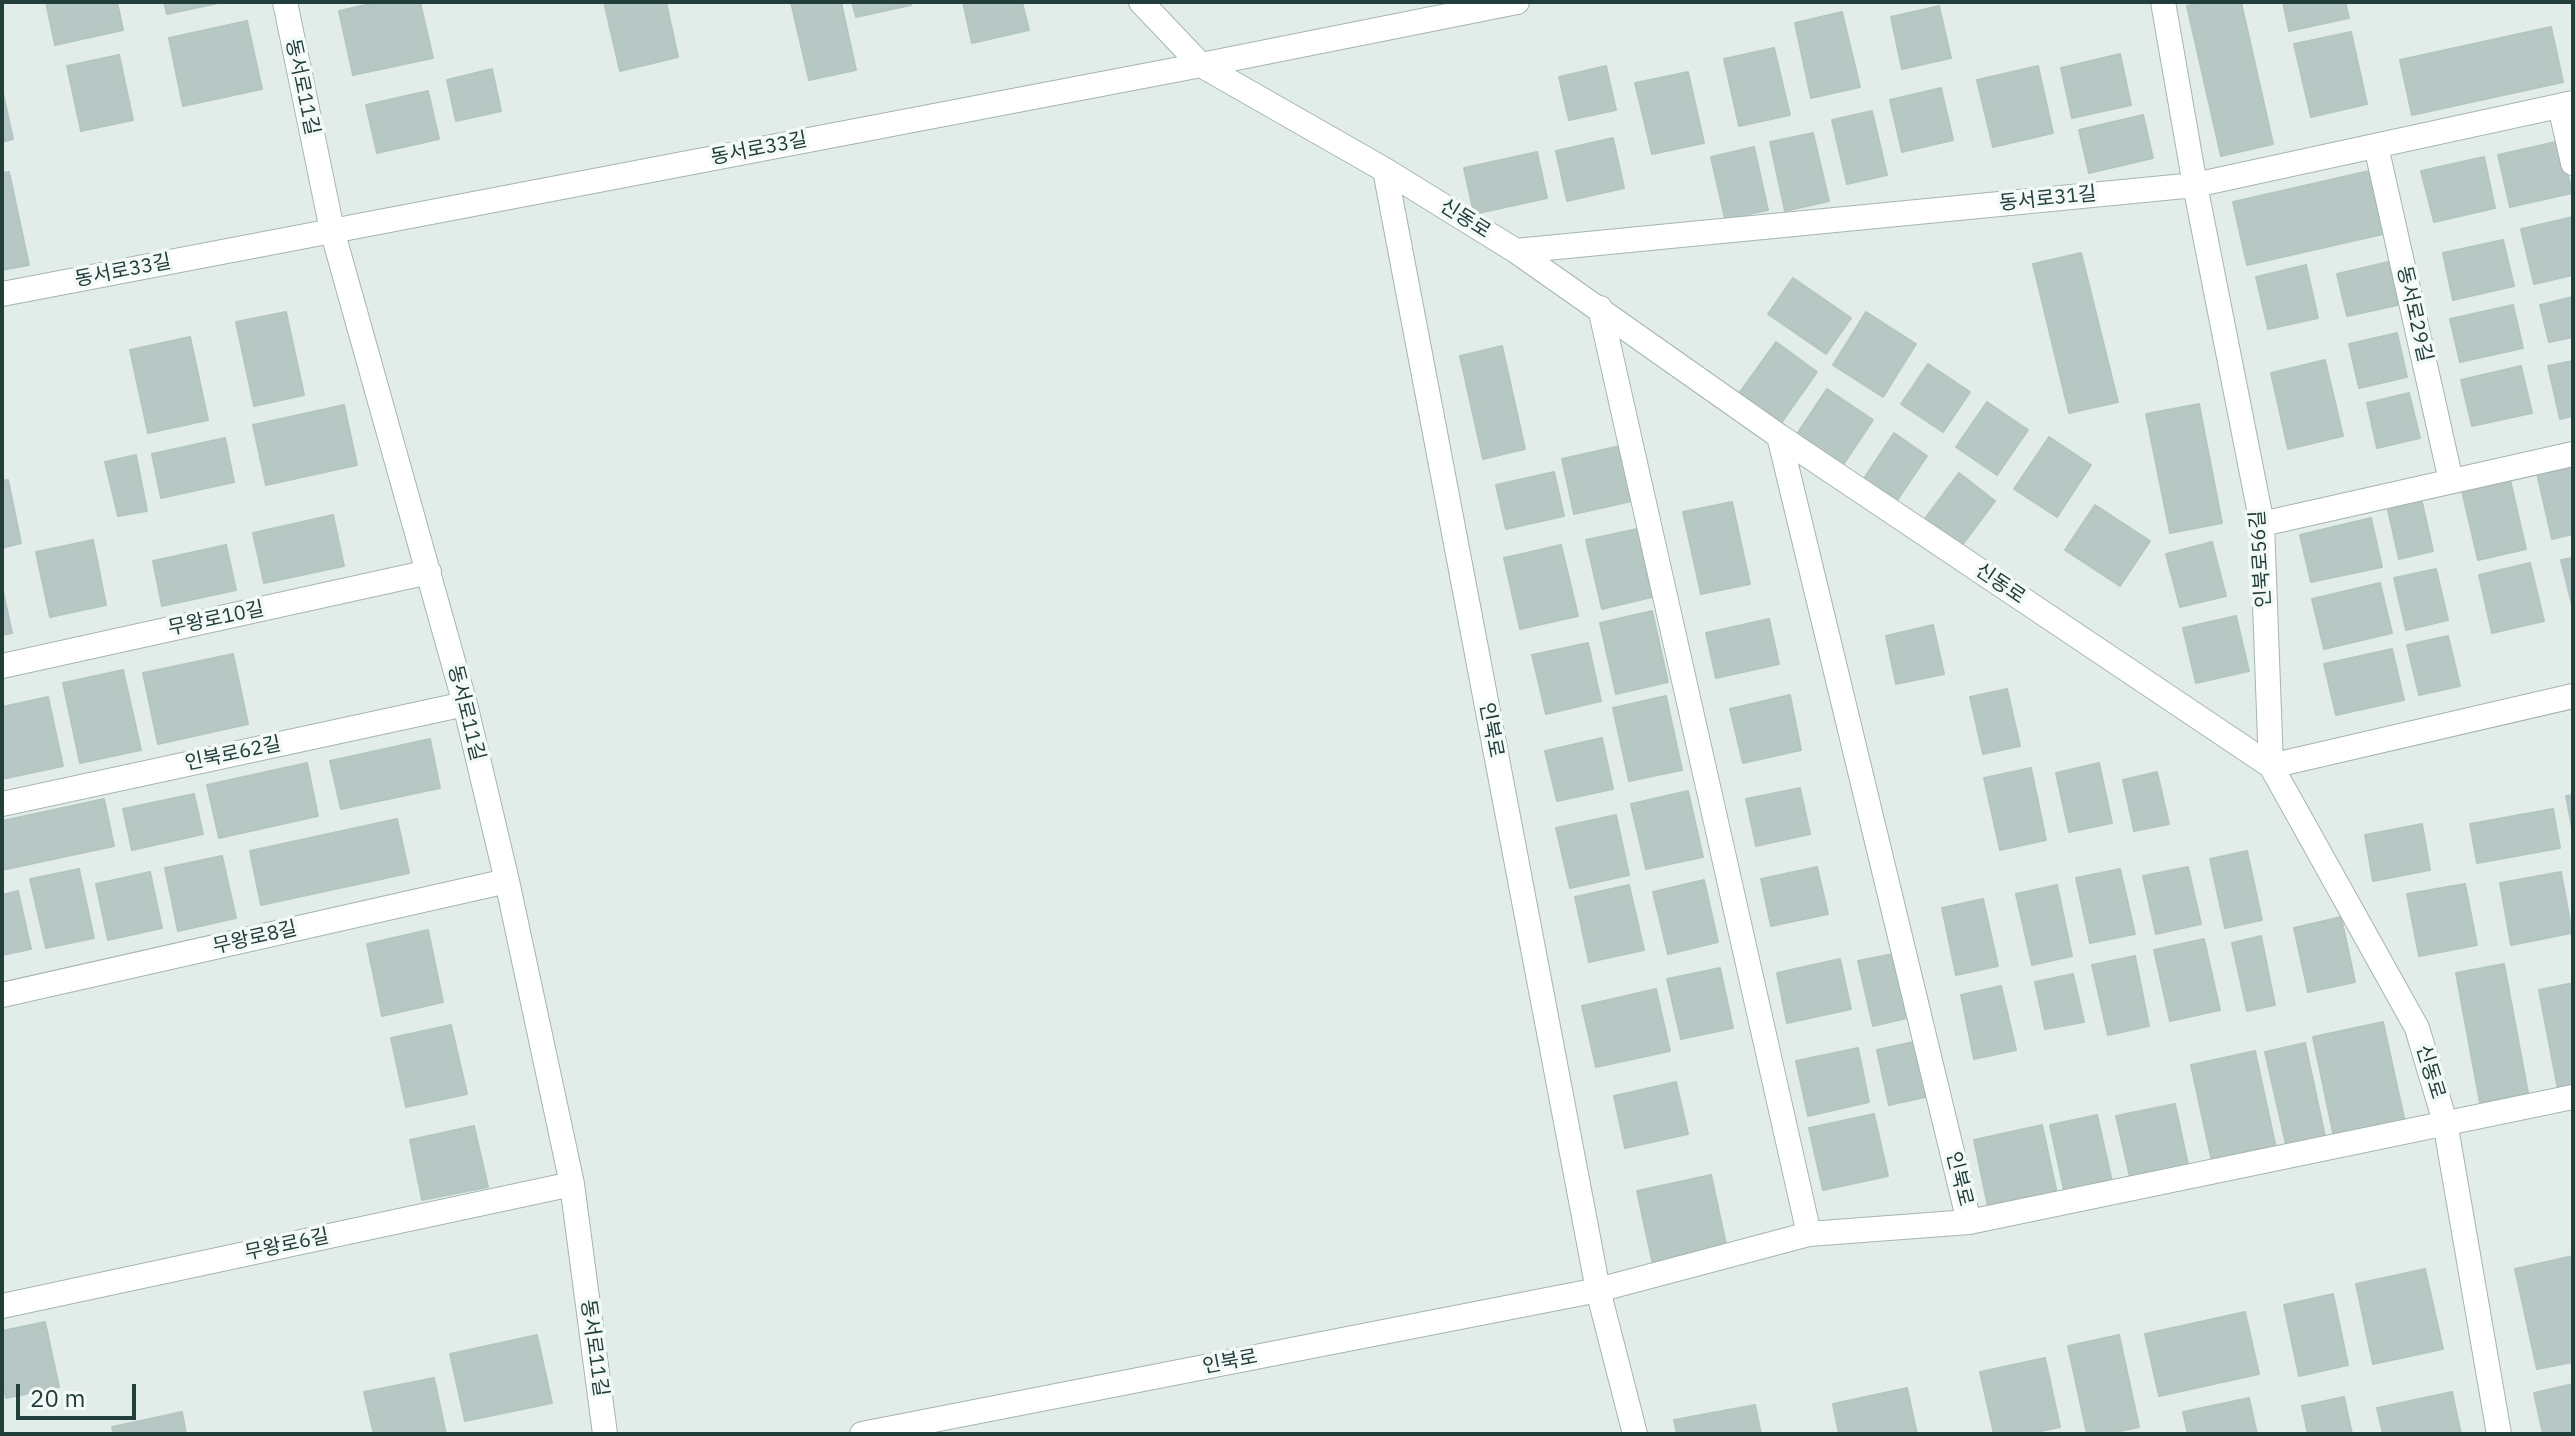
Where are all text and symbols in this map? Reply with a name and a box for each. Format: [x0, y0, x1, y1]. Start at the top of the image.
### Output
street label: 동서로11길 [280, 37, 324, 137]
street label: 동서로33길 [709, 128, 809, 170]
street label: 동서로31길 [1998, 182, 2098, 216]
street label: 신동로 [1435, 194, 1495, 244]
street label: 동서로33길 [73, 250, 173, 292]
street label: 동서로29길 [2391, 264, 2437, 364]
street label: 인북로56길 [2246, 509, 2276, 609]
street label: 신동로 [1970, 559, 2030, 609]
street label: 무왕로10길 [166, 597, 266, 641]
street label: 동서로11길 [443, 663, 489, 763]
street label: 인북로 [1474, 701, 1508, 759]
street label: 인북로62길 [183, 732, 283, 776]
street label: 무왕로8길 [211, 917, 299, 959]
street label: 신동로 [2410, 1042, 2450, 1102]
street label: 인북로 [1941, 1149, 1977, 1209]
street label: 무왕로6길 [243, 1224, 331, 1266]
street label: 동서로11길 [575, 1298, 613, 1398]
street label: 인북로 [1201, 1345, 1259, 1379]
scale bar [20, 1368, 140, 1418]
text: 20 m [30, 1382, 85, 1414]

